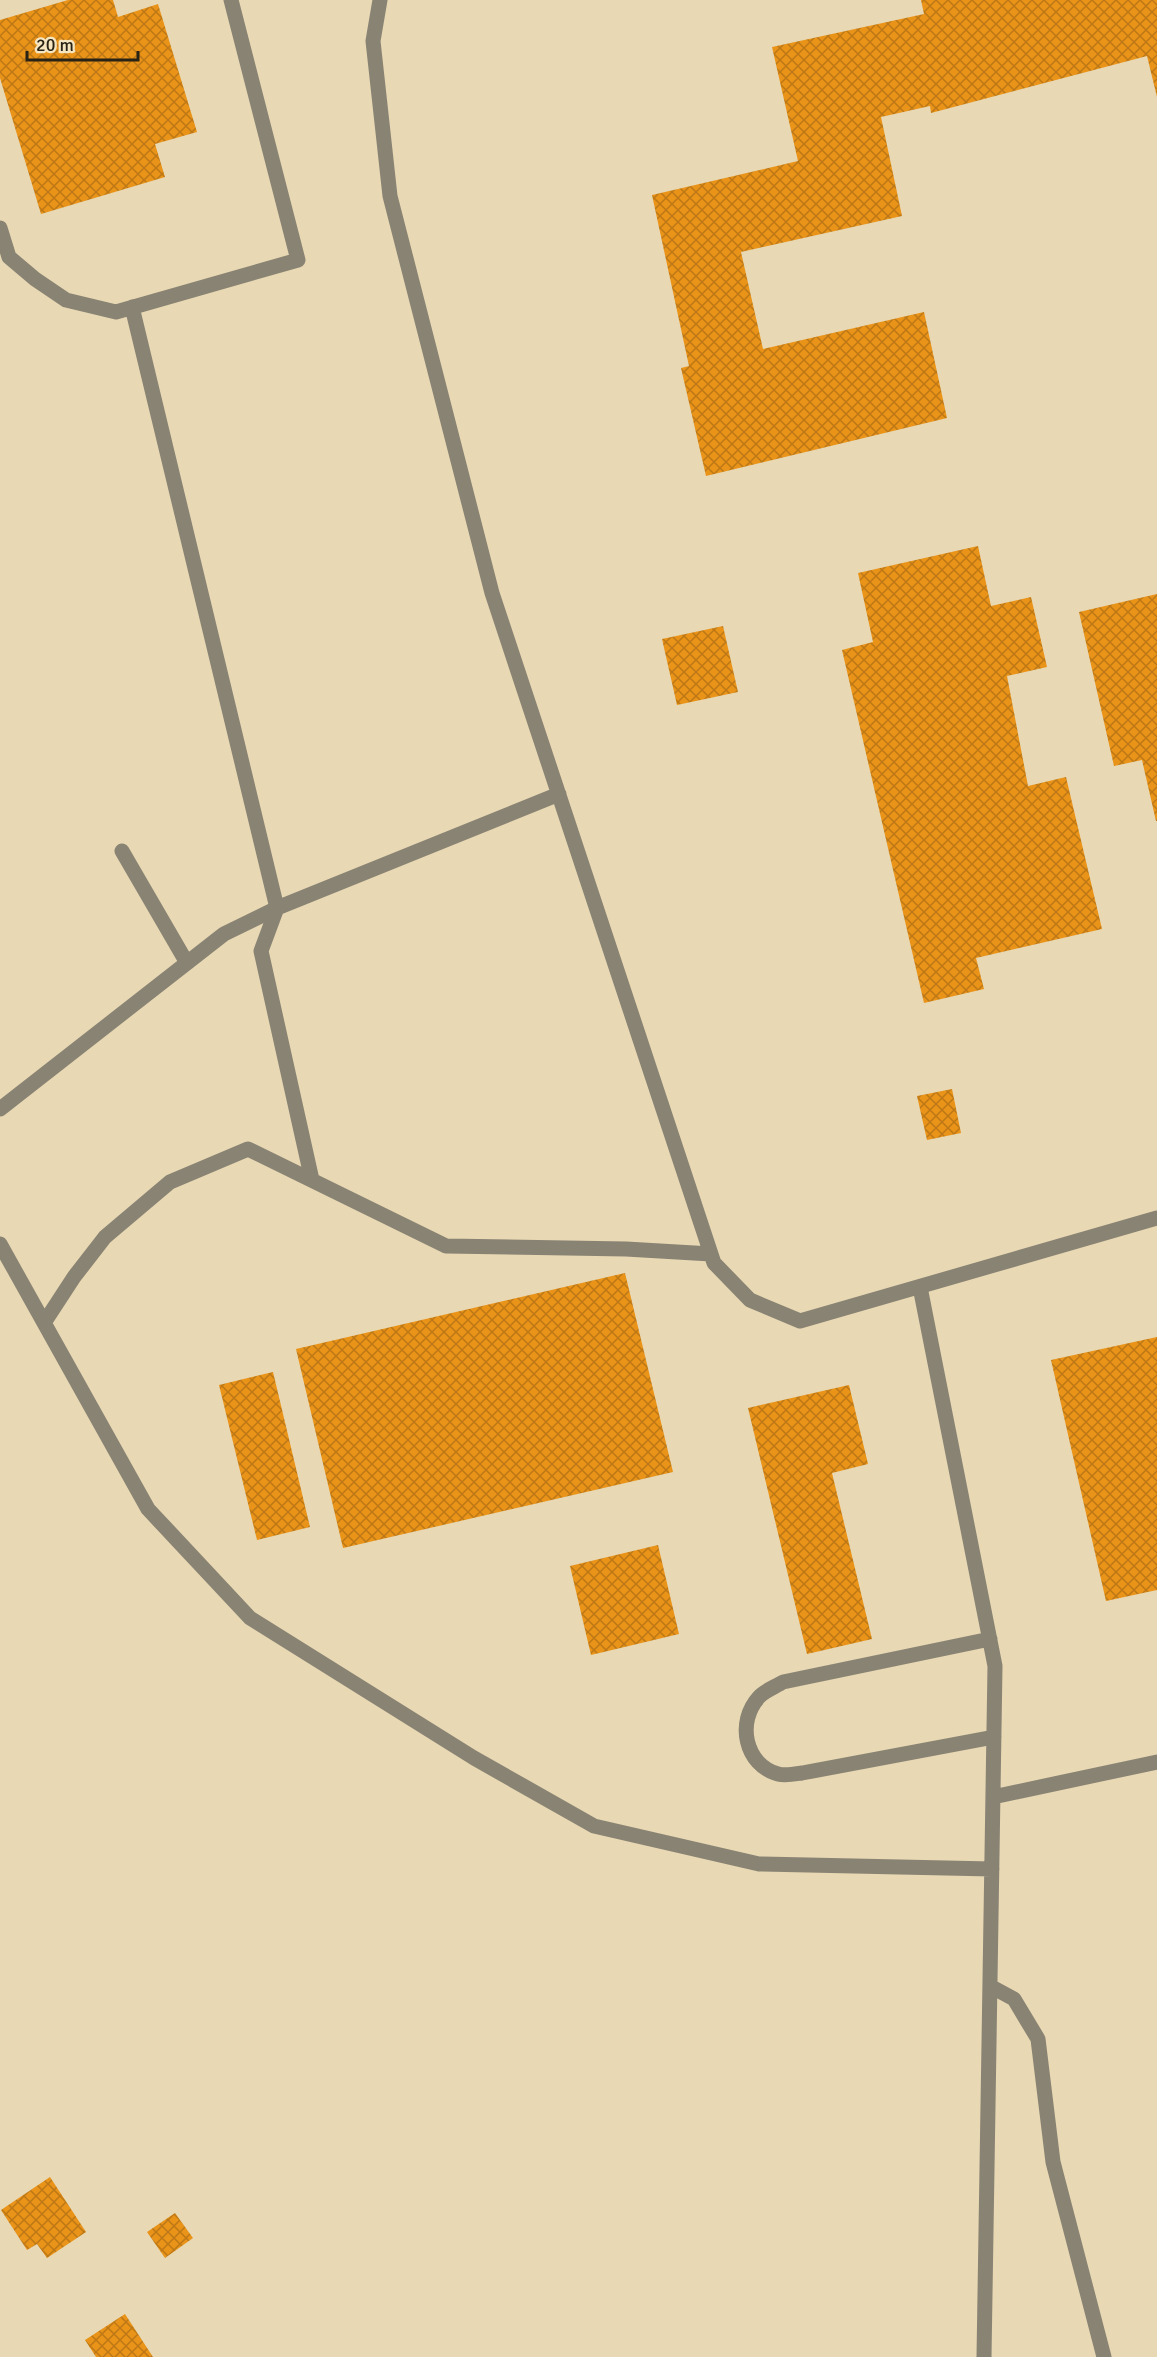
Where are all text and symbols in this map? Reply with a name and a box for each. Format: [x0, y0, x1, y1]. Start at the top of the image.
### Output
scale bar [27, 24, 138, 62]
text: 20 m [36, 34, 74, 56]

